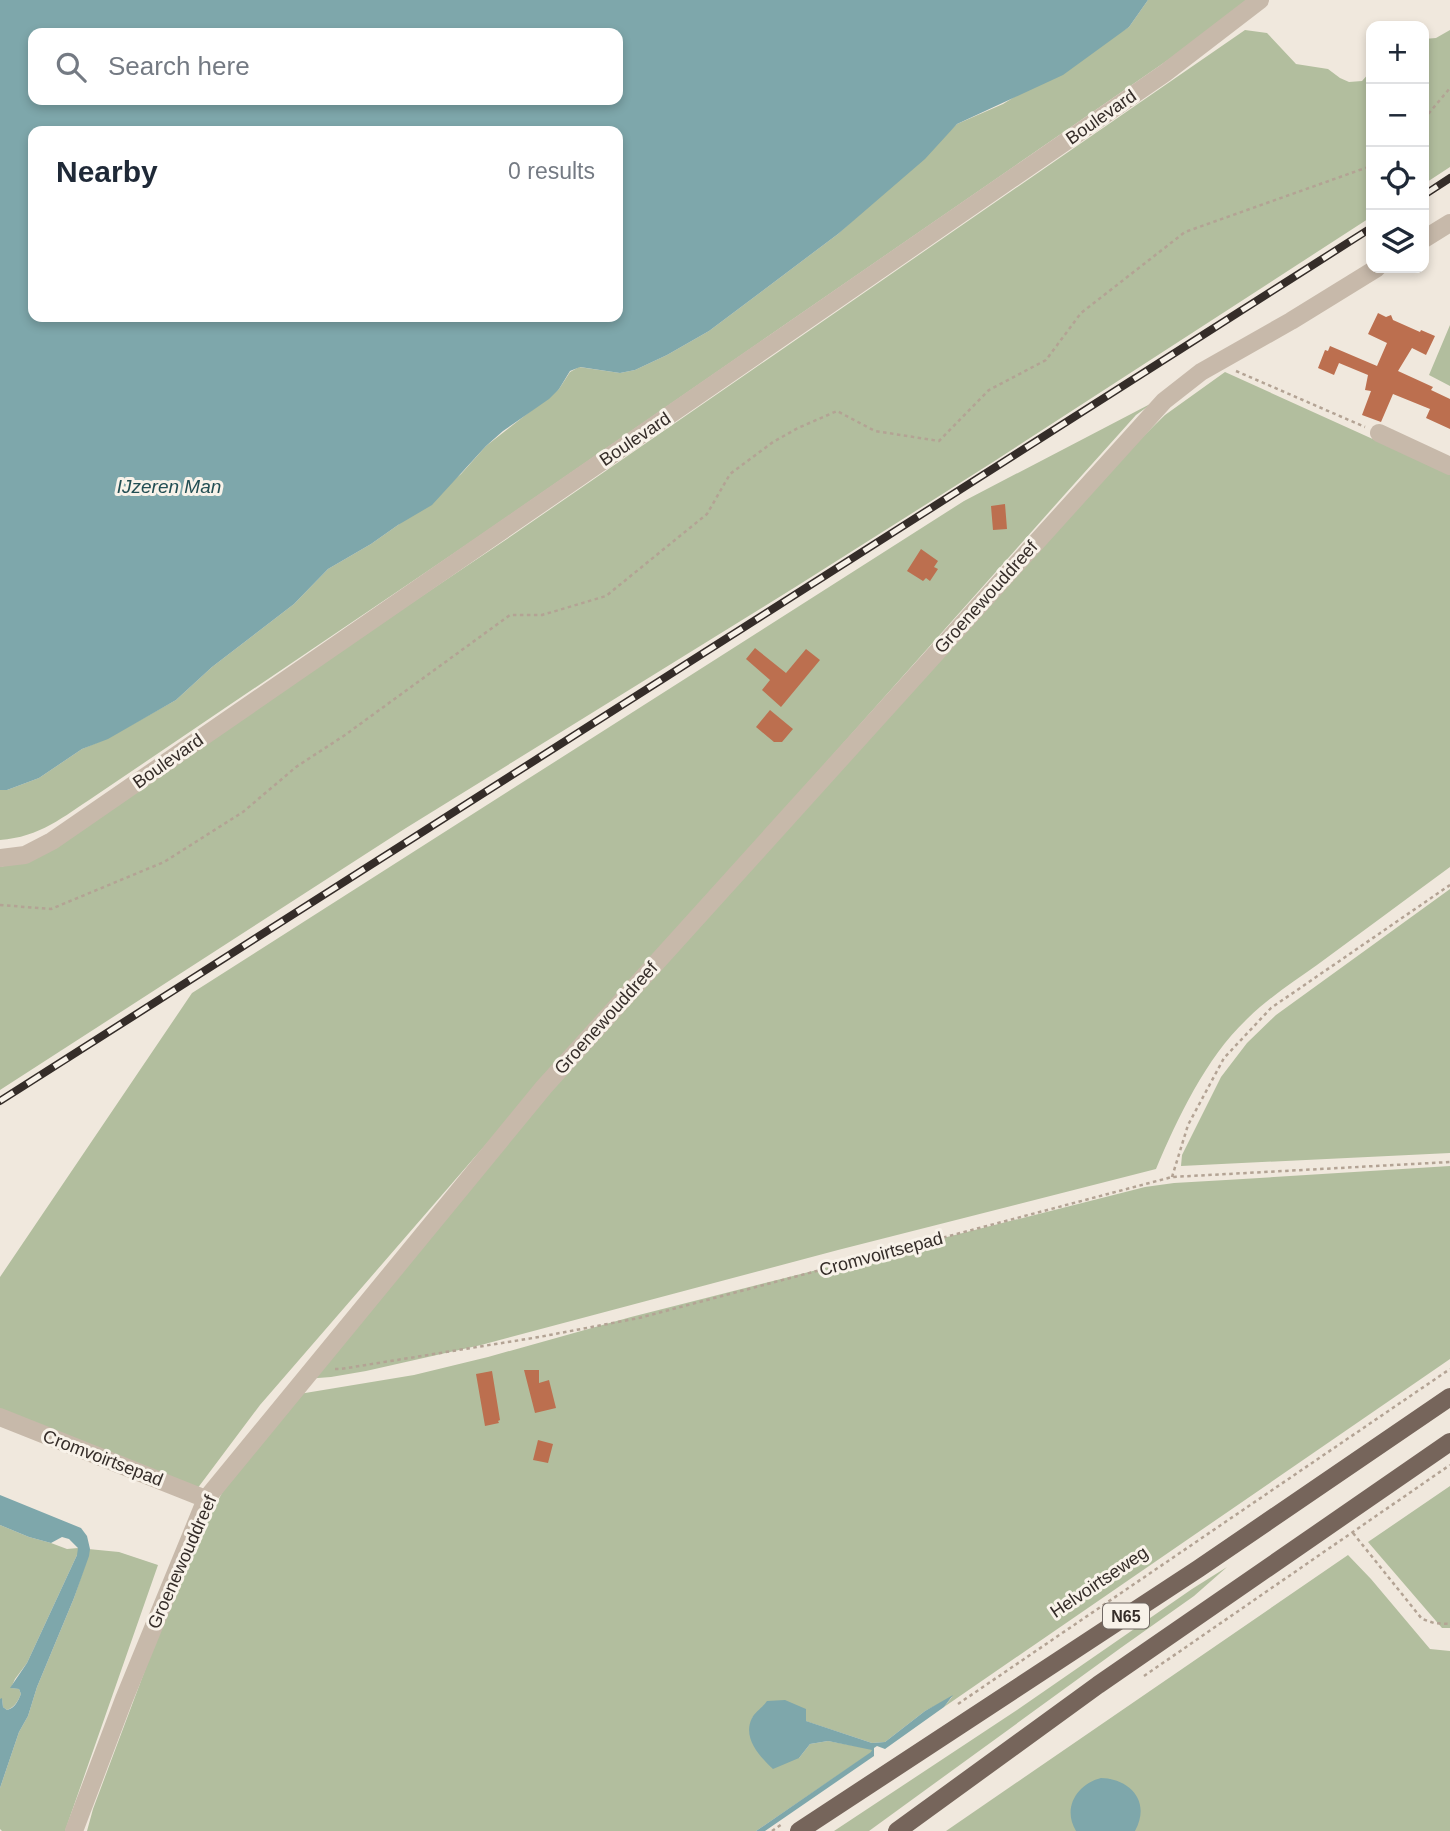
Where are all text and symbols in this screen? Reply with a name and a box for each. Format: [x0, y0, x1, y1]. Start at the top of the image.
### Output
map controls [1366, 21, 1429, 273]
button: + [1366, 21, 1429, 84]
search box [28, 28, 623, 105]
icon: search [52, 48, 90, 86]
text: Search here [108, 51, 250, 81]
button: − [1366, 84, 1429, 147]
street label: Boulevard [1062, 86, 1140, 148]
button: locate [1366, 147, 1429, 210]
text: Nearby [56, 155, 158, 188]
text: 0 results [508, 158, 595, 184]
button: layers [1366, 210, 1429, 273]
street label: Boulevard [596, 408, 674, 470]
water label: IJzeren Man [117, 476, 221, 497]
street label: Groenewouddreef [930, 536, 1042, 657]
street label: Boulevard [129, 730, 207, 792]
street label: Groenewouddreef [550, 957, 662, 1078]
street label: Cromvoirtsepad [817, 1228, 945, 1280]
street label: Cromvoirtsepad [40, 1426, 166, 1490]
street label: Groenewouddreef [144, 1491, 221, 1632]
street label: Helvoirtseweg [1047, 1542, 1151, 1622]
road number: N65 [1103, 1604, 1149, 1628]

